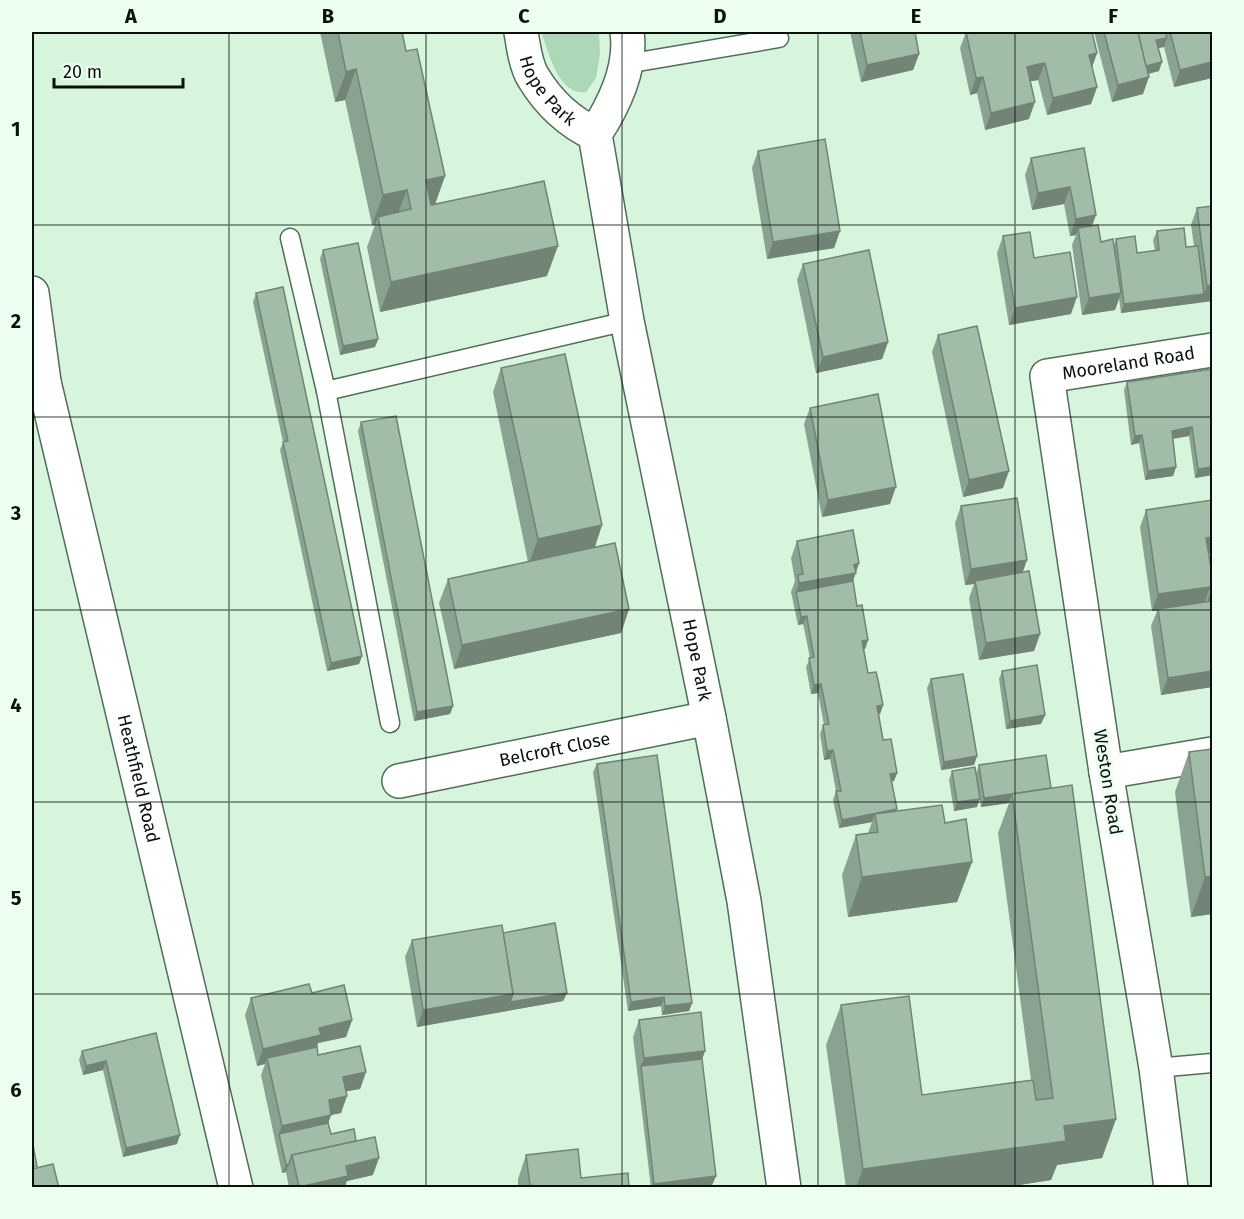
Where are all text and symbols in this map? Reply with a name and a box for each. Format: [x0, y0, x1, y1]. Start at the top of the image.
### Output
text: A [124, 4, 138, 28]
text: B [322, 4, 334, 28]
text: C [518, 4, 530, 28]
text: D [713, 4, 727, 28]
text: E [911, 4, 921, 28]
text: F [1108, 4, 1118, 28]
scale bar [54, 51, 183, 89]
street label: Hope Park [515, 53, 581, 131]
text: 20 m [63, 61, 102, 83]
text: 1 [11, 117, 21, 141]
text: 2 [11, 309, 21, 333]
street label: Mooreland Road [1061, 342, 1196, 384]
text: 3 [10, 501, 21, 525]
street label: Hope Park [678, 617, 716, 704]
text: 4 [10, 693, 22, 717]
street label: Heathfield Road [113, 712, 164, 845]
street label: Belcroft Close [497, 727, 612, 771]
street label: Weston Road [1089, 728, 1127, 836]
text: 5 [11, 886, 22, 910]
text: 6 [10, 1078, 22, 1102]

